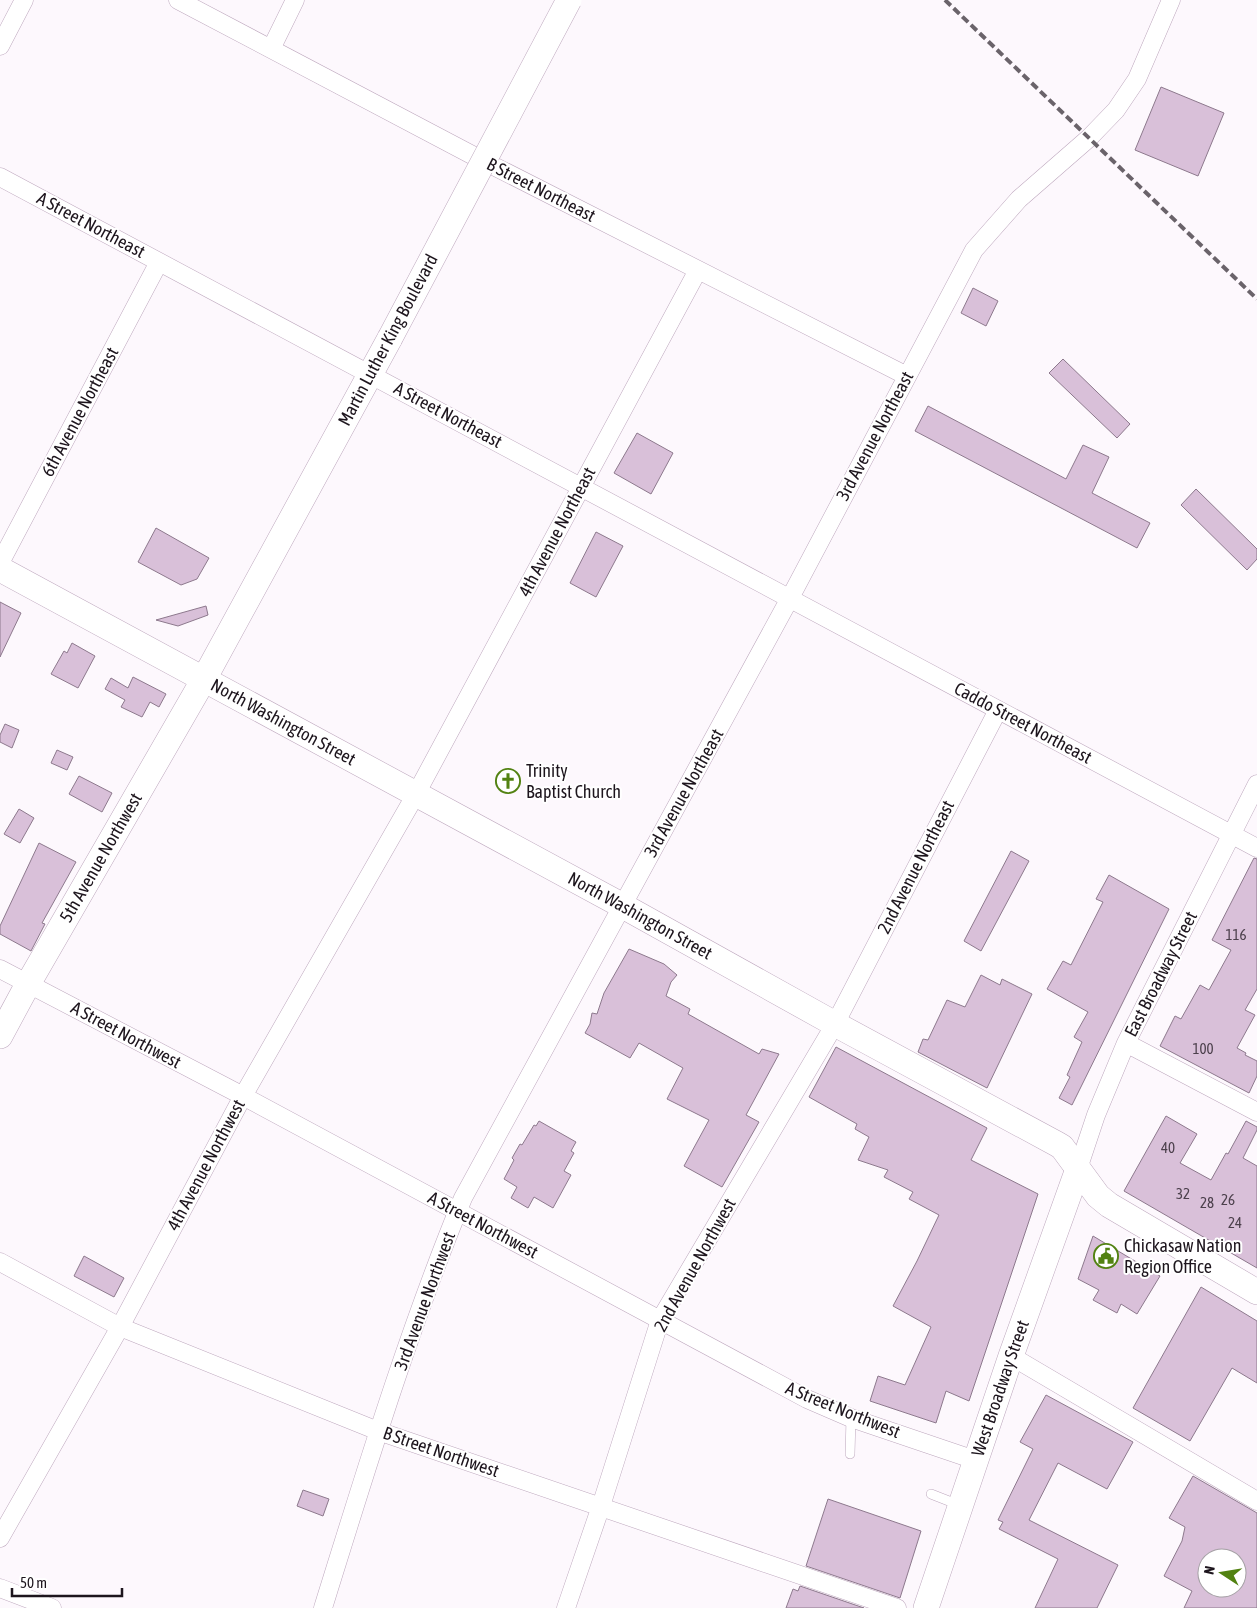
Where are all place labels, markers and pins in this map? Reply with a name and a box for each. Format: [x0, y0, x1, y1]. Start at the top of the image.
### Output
place label: Trinity Baptist Church [526, 760, 621, 802]
church icon: Trinity Baptist Church [495, 768, 521, 794]
place label: Chickasaw Nation Region Office [1124, 1235, 1241, 1277]
public building icon: Chickasaw Nation Region Office [1093, 1243, 1119, 1269]

